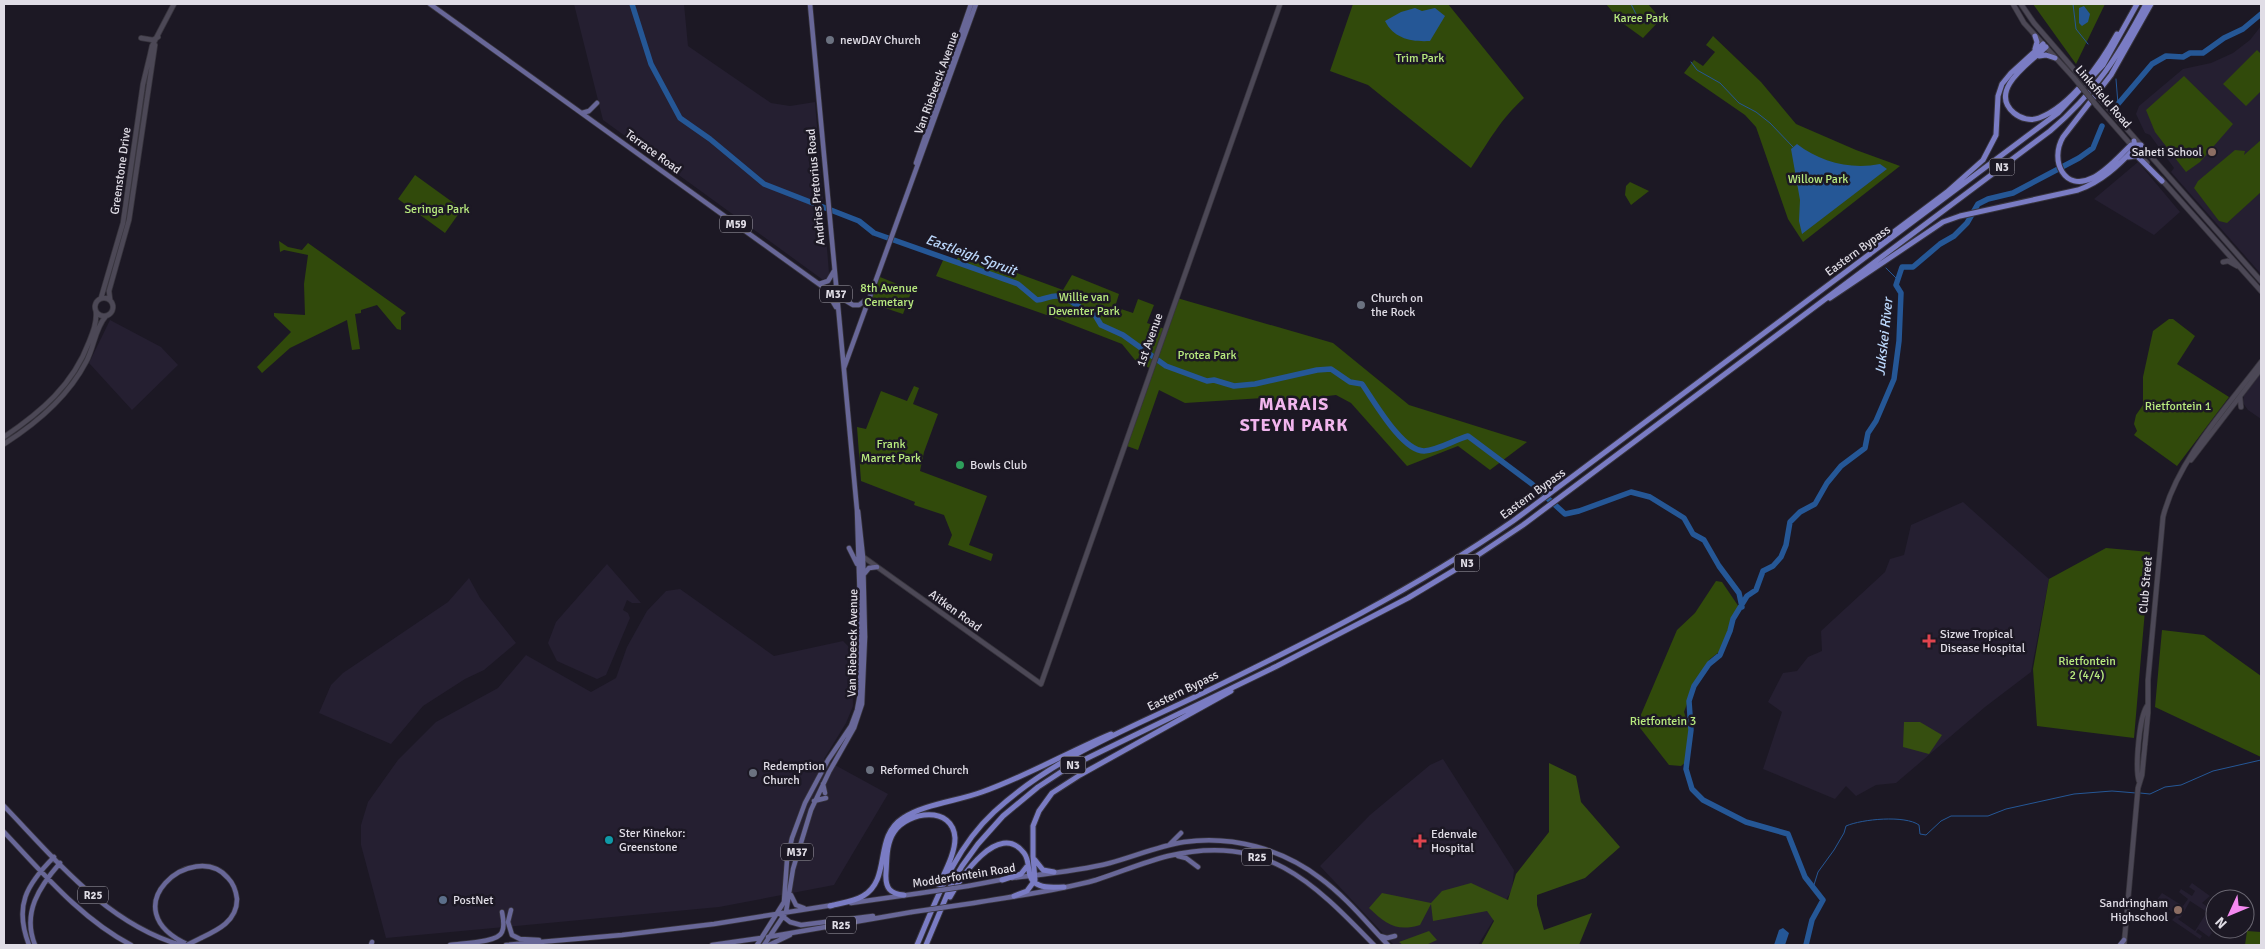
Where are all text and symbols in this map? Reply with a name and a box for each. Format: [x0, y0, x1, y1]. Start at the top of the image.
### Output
park label: Karee Park [1613, 11, 1669, 26]
street label: Van Riebeeck Avenue [911, 30, 963, 136]
place label: newDAY Church [840, 33, 921, 48]
marker: newDAY Church [824, 34, 836, 46]
park label: Trim Park [1396, 51, 1444, 66]
street label: Linksfield Road [2072, 63, 2134, 131]
street label: Greenstone Drive [107, 126, 135, 216]
street label: Terrace Road [622, 127, 684, 177]
street label: Andries Pretorius Road [803, 128, 829, 246]
place label: Saheti School [2132, 145, 2202, 160]
marker: Saheti School [2206, 146, 2218, 158]
road number: N3 [1990, 158, 2014, 176]
park label: Willow Park [1788, 172, 1848, 187]
park label: Seringa Park [404, 202, 470, 217]
road number: M59 [720, 215, 752, 232]
street label: Eastern Bypass [1822, 222, 1894, 280]
water label: Eastleigh Spruit [923, 231, 1021, 280]
park label: 8th Avenue Cemetary [860, 281, 918, 310]
road number: M37 [820, 286, 852, 302]
park label: Willie van Deventer Park [1048, 290, 1120, 319]
place label: Church on the Rock [1371, 291, 1423, 320]
water label: Jukskei River [1871, 295, 1897, 377]
marker: Church on the Rock [1355, 299, 1367, 311]
street label: 1st Avenue [1133, 311, 1167, 369]
park label: Protea Park [1178, 348, 1236, 363]
district label: MARAIS STEYN PARK [1240, 393, 1348, 436]
park label: Rietfontein 1 [2145, 399, 2211, 414]
park label: Frank Marret Park [861, 437, 921, 466]
place label: Bowls Club [970, 458, 1027, 473]
marker: Bowls Club [954, 459, 966, 471]
street label: Eastern Bypass [1497, 465, 1569, 523]
road number: N3 [1454, 554, 1480, 572]
street label: Club Street [2136, 556, 2156, 614]
street label: Aitken Road [926, 587, 984, 635]
street label: Van Riebeeck Avenue [845, 589, 861, 697]
place label: Sizwe Tropical Disease Hospital [1940, 627, 2026, 656]
marker: Sizwe Tropical Disease Hospital [1922, 634, 1936, 648]
park label: Rietfontein 2 (4/4) [2058, 654, 2116, 683]
street label: Eastern Bypass [1145, 667, 1221, 715]
park label: Rietfontein 3 [1630, 714, 1696, 729]
road number: N3 [1060, 756, 1086, 774]
place label: Redemption Church [763, 759, 825, 788]
place label: Reformed Church [880, 763, 969, 778]
marker: Reformed Church [864, 764, 876, 776]
marker: Redemption Church [747, 767, 759, 779]
place label: Ster Kinekor: Greenstone [619, 826, 685, 855]
place label: Edenvale Hospital [1431, 827, 1477, 856]
marker: Ster Kinekor: Greenstone [603, 834, 615, 846]
marker: Edenvale Hospital [1413, 834, 1427, 848]
road number: M37 [781, 844, 813, 860]
road number: R25 [1242, 849, 1272, 866]
street label: Modderfontein Road [911, 860, 1017, 892]
road number: R25 [78, 886, 108, 904]
north arrow [2205, 889, 2255, 939]
place label: PostNet [453, 893, 494, 908]
marker: PostNet [437, 894, 449, 906]
place label: Sandringham Highschool [2099, 896, 2168, 925]
marker: Sandringham Highschool [2172, 904, 2184, 916]
text: N [2212, 913, 2231, 932]
road number: R25 [826, 916, 856, 934]

